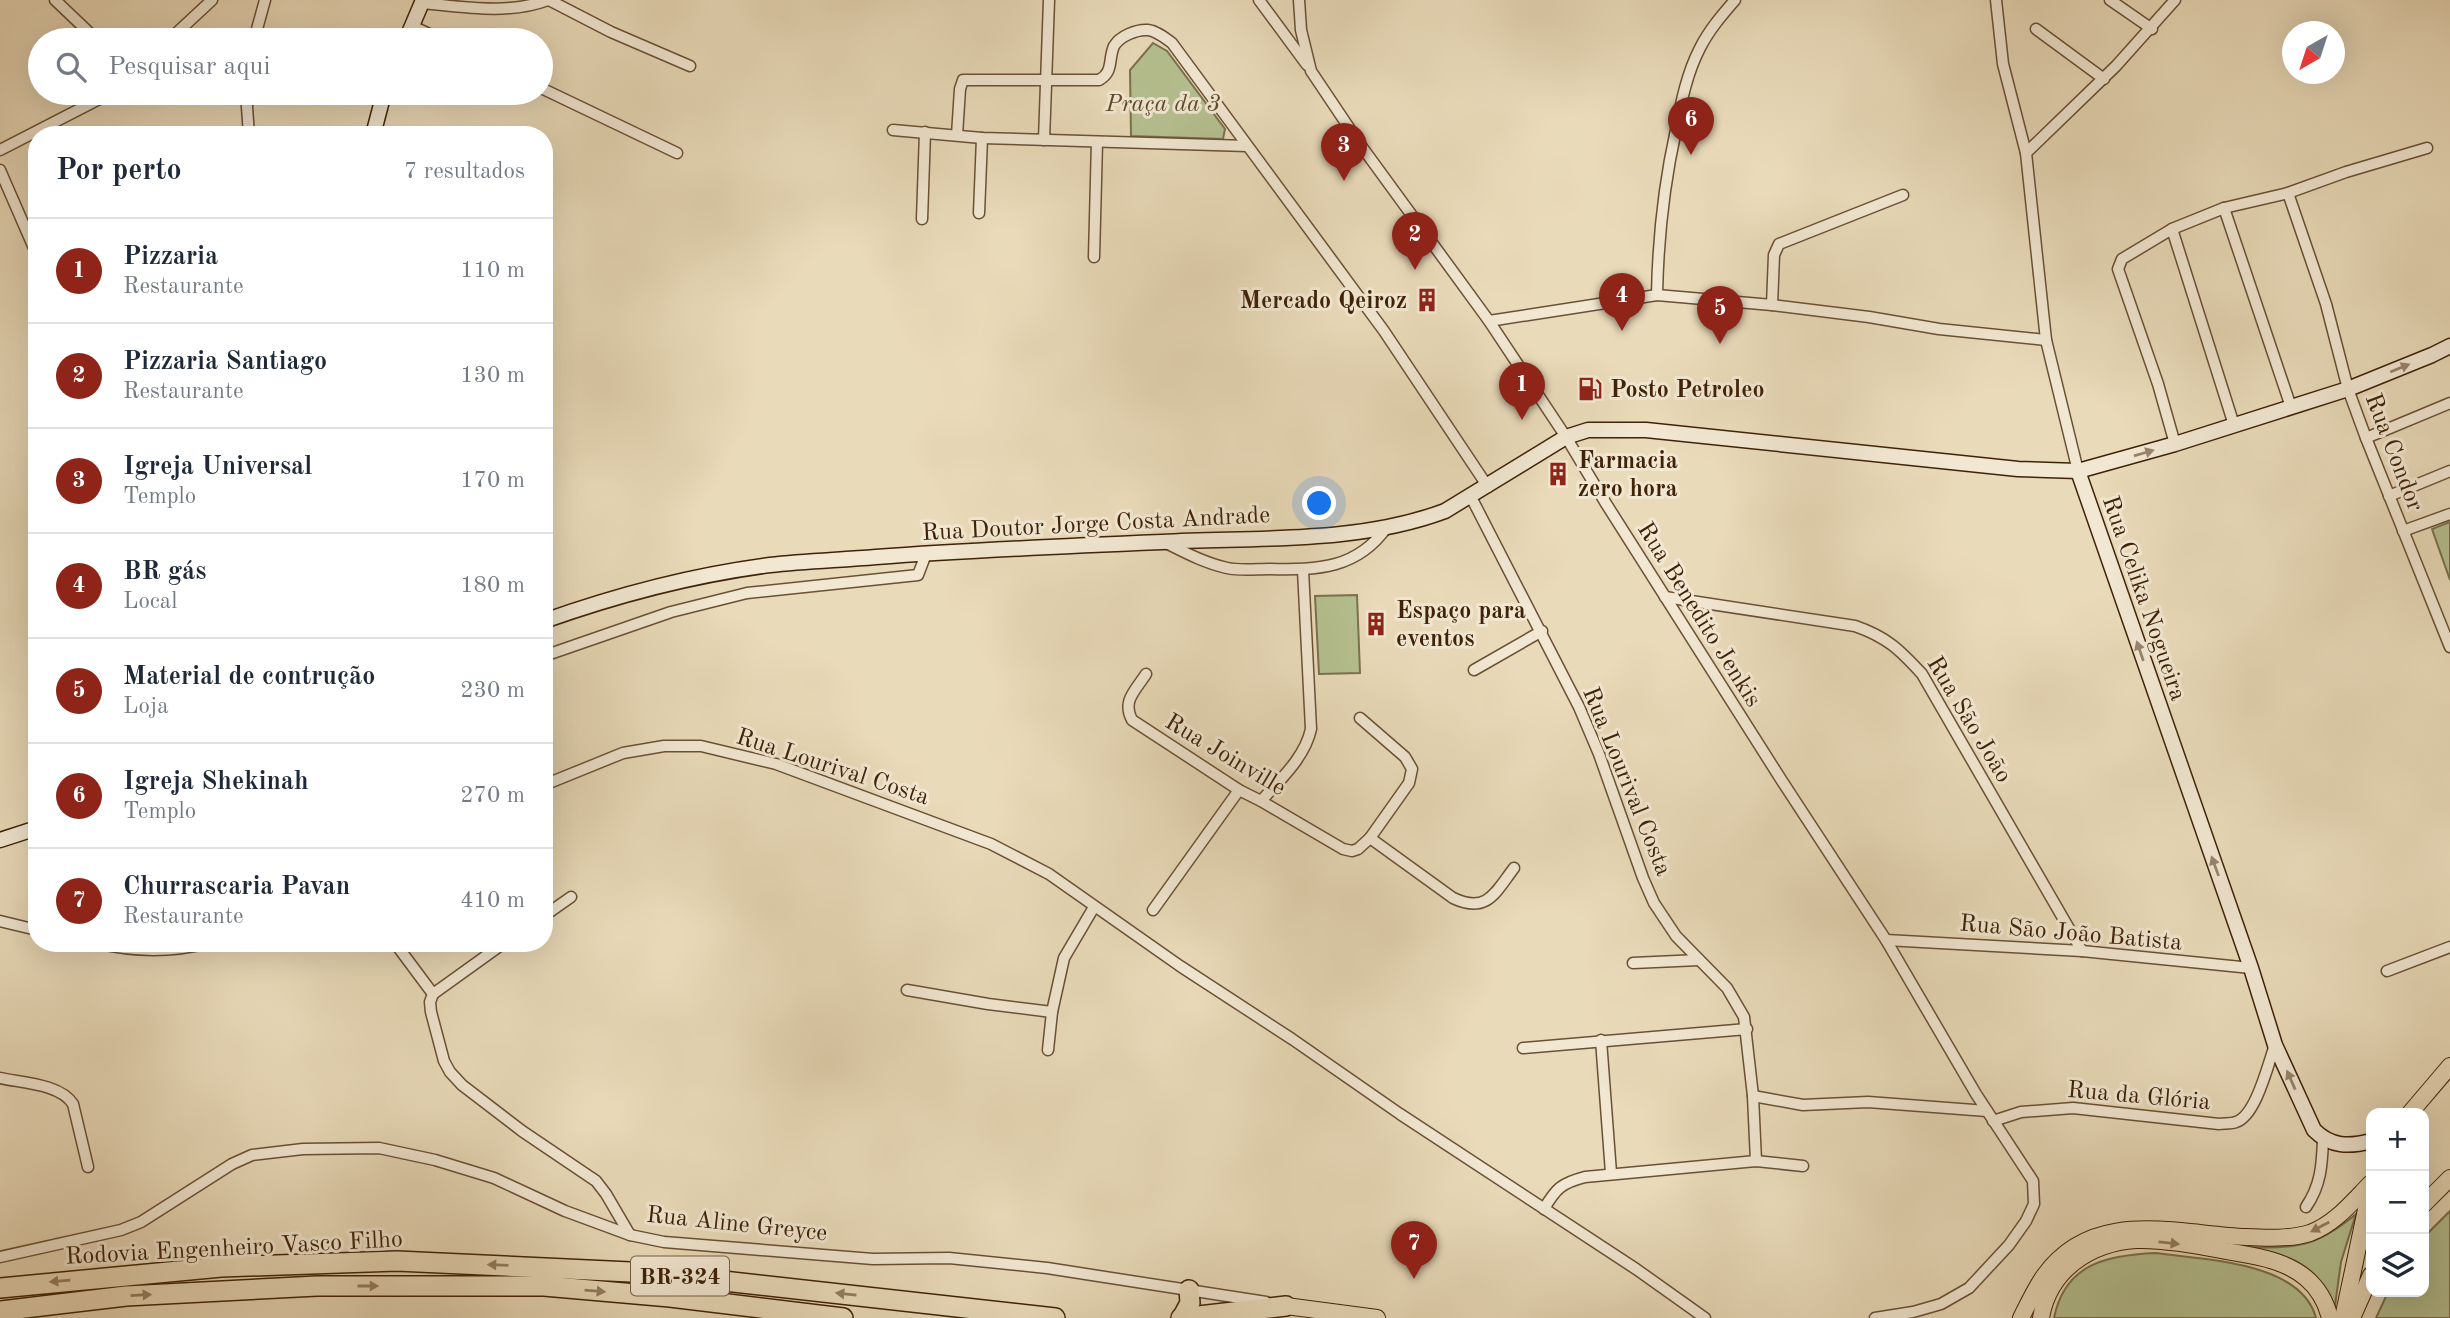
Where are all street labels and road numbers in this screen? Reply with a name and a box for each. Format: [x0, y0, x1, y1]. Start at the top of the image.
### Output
street label: Rua Condor [2360, 391, 2427, 515]
street label: Rua Celika Nogueira [2097, 493, 2190, 704]
street label: Rua Doutor Jorge Costa Andrade [921, 504, 1271, 546]
street label: Rua Benedito Jenkis [1632, 519, 1765, 712]
street label: Rua São João [1921, 653, 2015, 787]
street label: Rua Lourival Costa [1577, 684, 1675, 880]
street label: Rua Joinville [1160, 710, 1289, 801]
street label: Rua Lourival Costa [733, 725, 932, 810]
street label: Rua São João Batista [1959, 912, 2183, 956]
street label: Rua da Glória [2066, 1079, 2211, 1115]
street label: Rua Aline Greyce [645, 1204, 828, 1246]
street label: Rodovia Engenheiro Vasco Filho [65, 1228, 403, 1270]
road number: BR-324 [631, 1256, 729, 1296]

